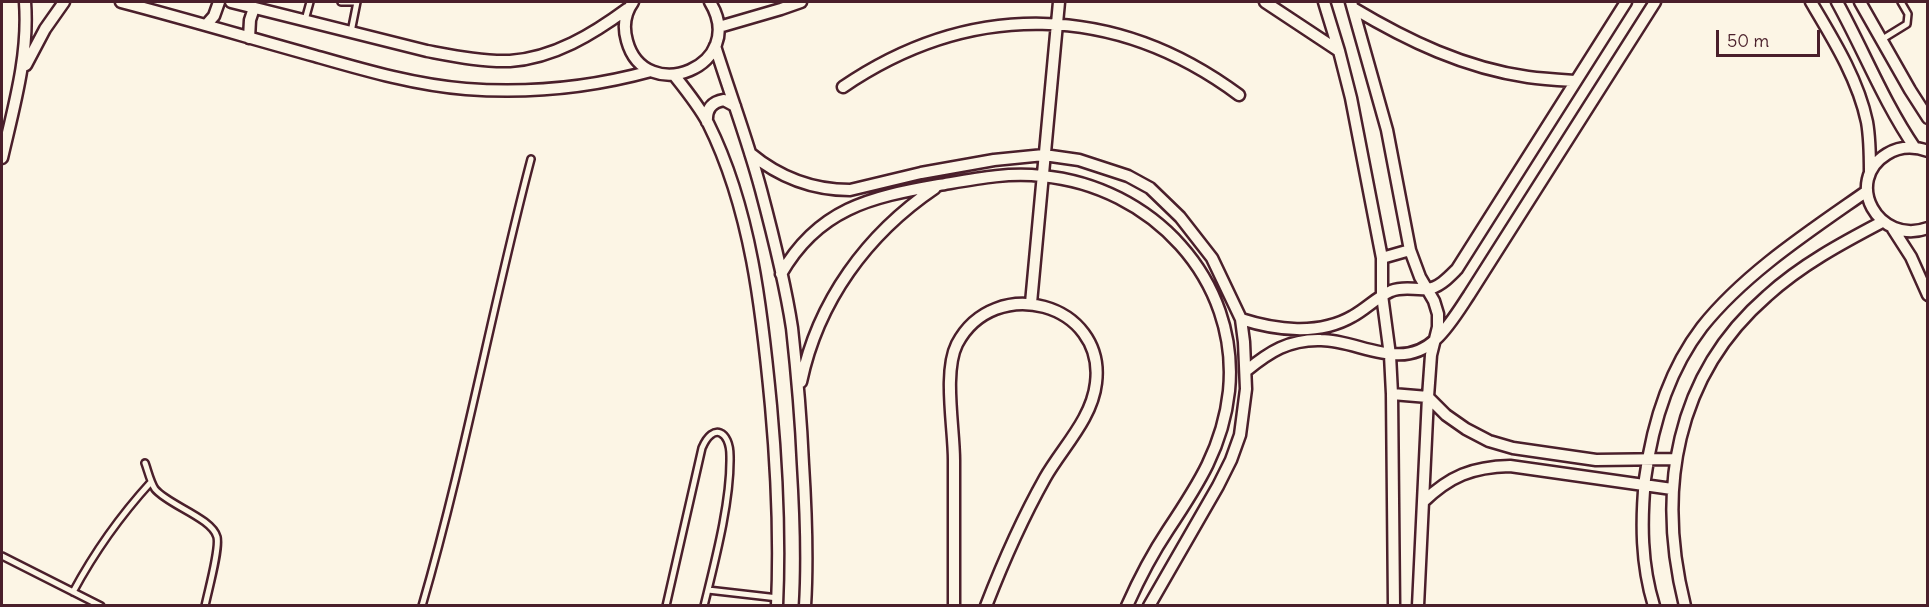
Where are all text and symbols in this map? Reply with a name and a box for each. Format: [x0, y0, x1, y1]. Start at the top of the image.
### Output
scale bar [1719, 18, 1822, 56]
text: 50 m [1727, 29, 1769, 52]

